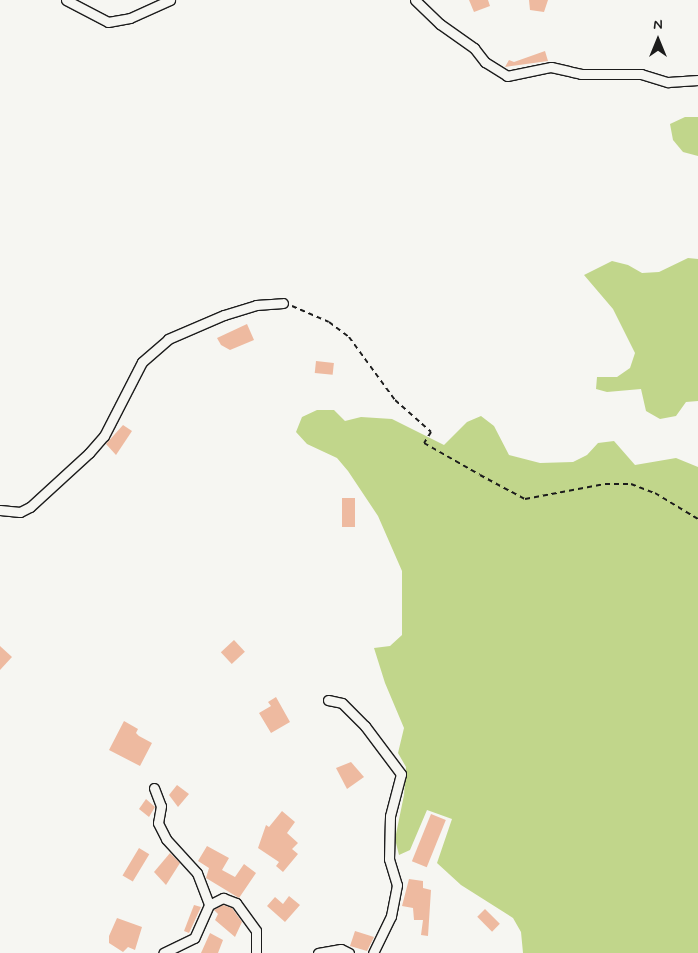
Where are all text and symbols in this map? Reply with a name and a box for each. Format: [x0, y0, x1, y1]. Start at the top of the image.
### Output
north arrow [633, 15, 683, 65]
text: N [653, 16, 663, 34]

